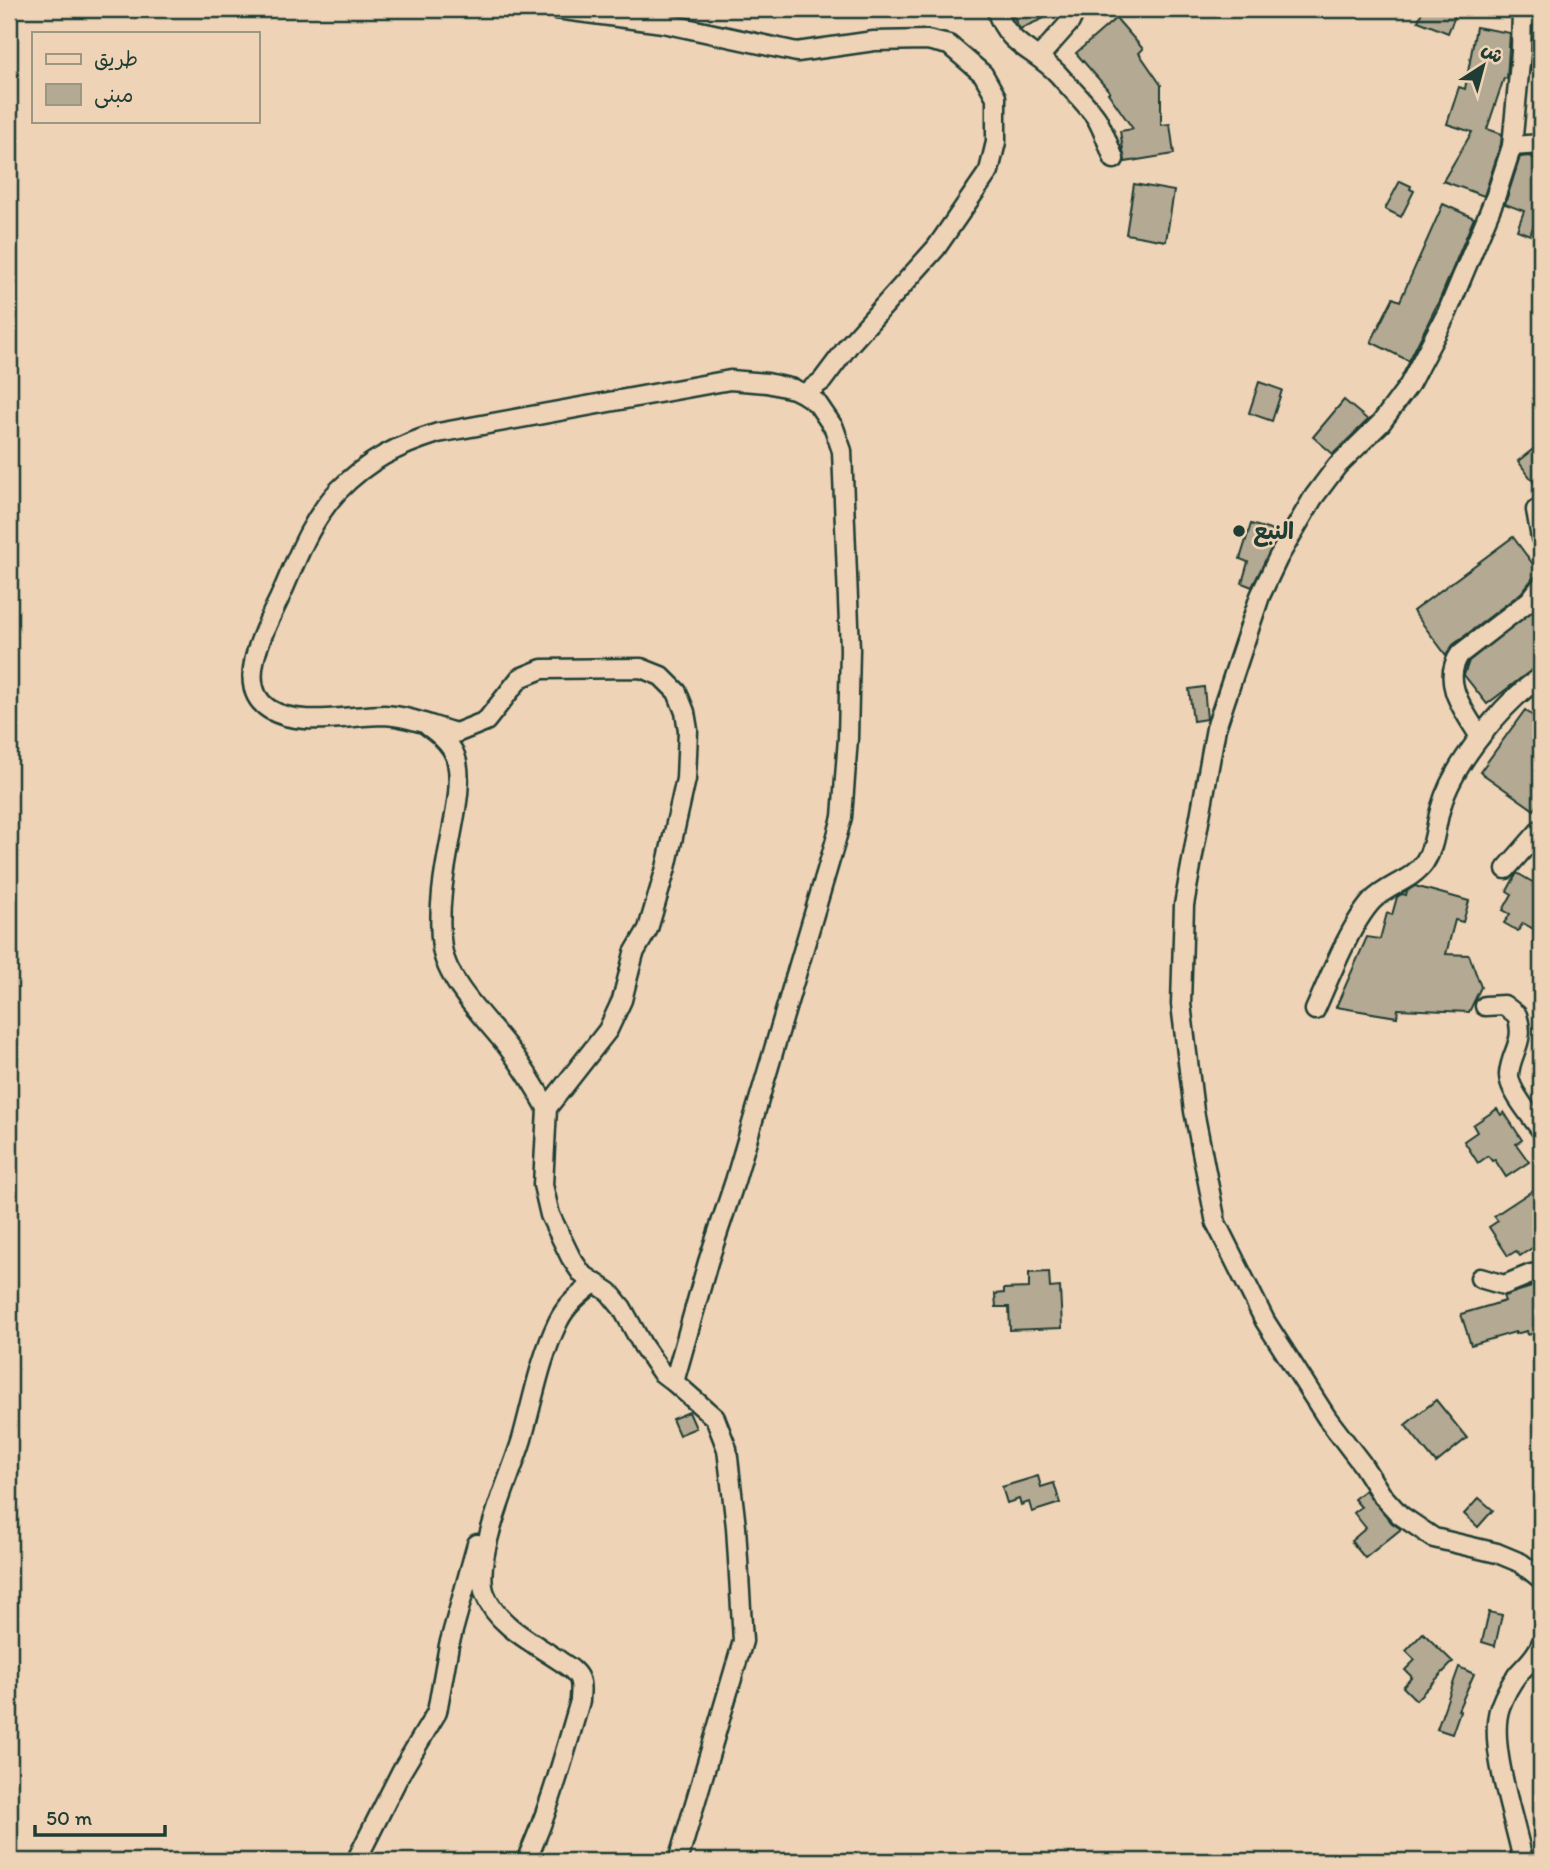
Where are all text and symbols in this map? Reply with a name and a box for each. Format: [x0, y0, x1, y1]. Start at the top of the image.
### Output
legend [32, 32, 259, 122]
north arrow [1448, 32, 1518, 102]
text: ش [1477, 37, 1508, 68]
text: طريق [94, 46, 138, 71]
text: مبنى [94, 82, 133, 109]
place label: النبع [1253, 517, 1294, 547]
marker: النبع [1231, 523, 1247, 539]
scale bar [35, 1793, 164, 1837]
text: 50 m [46, 1805, 93, 1830]

